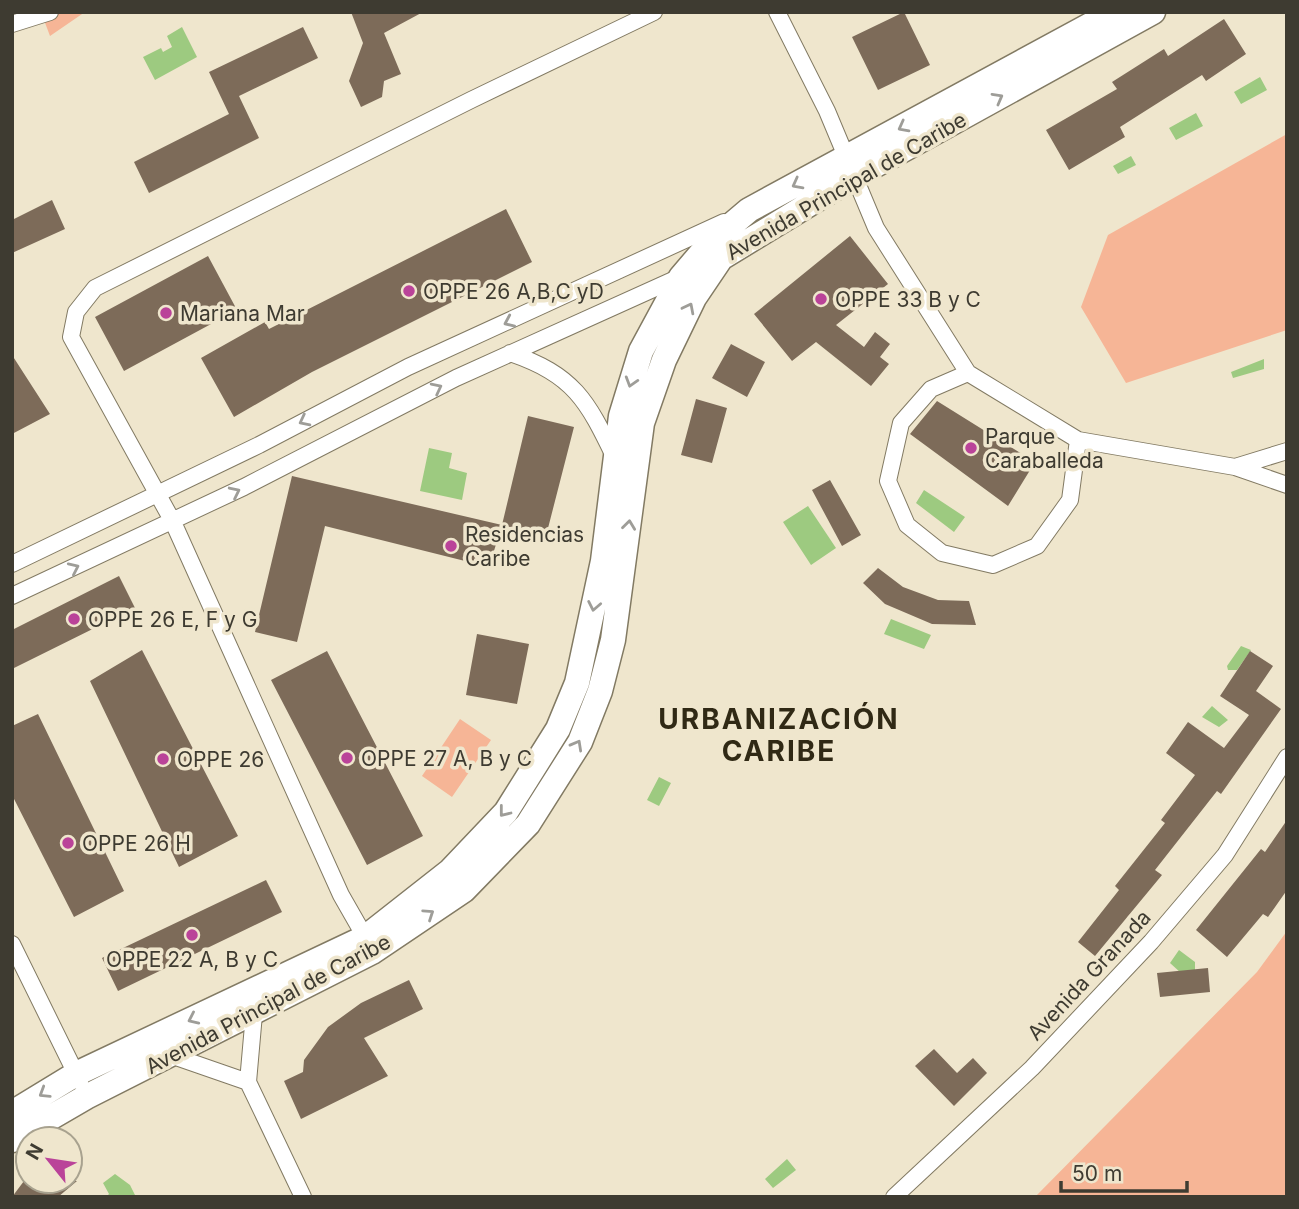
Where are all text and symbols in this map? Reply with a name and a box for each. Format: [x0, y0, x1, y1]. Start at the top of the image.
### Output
one-way arrow [991, 93, 1003, 106]
street label: Avenida Principal de Caribe [721, 107, 971, 265]
one-way arrow [898, 119, 910, 132]
one-way arrow [792, 176, 804, 189]
place label: OPPE 26 A,B,C yD [423, 279, 604, 304]
marker: OPPE 26 A,B,C yD [401, 283, 417, 299]
place label: OPPE 33 B y C [835, 287, 981, 312]
marker: OPPE 33 B y C [813, 291, 829, 307]
place label: Mariana Mar [180, 301, 305, 326]
one-way arrow [681, 303, 695, 315]
marker: Mariana Mar [158, 305, 174, 321]
one-way arrow [504, 314, 516, 328]
one-way arrow [625, 376, 640, 388]
one-way arrow [430, 382, 442, 396]
one-way arrow [299, 413, 311, 426]
place label: Parque Caraballeda [985, 424, 1104, 473]
marker: Parque Caraballeda [963, 440, 979, 456]
one-way arrow [228, 486, 240, 500]
one-way arrow [621, 519, 636, 531]
place label: Residencias Caribe [465, 522, 584, 571]
marker: Residencias Caribe [443, 538, 459, 554]
one-way arrow [67, 562, 79, 576]
one-way arrow [588, 600, 603, 612]
place label: OPPE 26 E, F y G [88, 607, 257, 632]
marker: OPPE 26 E, F y G [66, 611, 82, 627]
district label: URBANIZACIÓN CARIBE [658, 702, 900, 768]
one-way arrow [569, 740, 582, 753]
place label: OPPE 27 A, B y C [361, 746, 532, 771]
place label: OPPE 26 [177, 747, 264, 772]
marker: OPPE 27 A, B y C [339, 750, 355, 766]
marker: OPPE 26 [155, 751, 171, 767]
one-way arrow [500, 805, 513, 817]
place label: OPPE 26 H [82, 831, 191, 856]
marker: OPPE 26 H [60, 835, 76, 851]
street label: Avenida Granada [1022, 905, 1156, 1045]
one-way arrow [421, 910, 434, 922]
marker: OPPE 22 A, B y C [184, 927, 200, 943]
street label: Avenida Principal de Caribe [141, 929, 395, 1079]
place label: OPPE 22 A, B y C [106, 947, 278, 972]
one-way arrow [188, 1011, 201, 1025]
one-way arrow [39, 1085, 52, 1098]
north arrow [14, 1125, 84, 1195]
text: N [21, 1140, 48, 1164]
scale bar [1061, 1150, 1187, 1194]
text: 50 m [1072, 1161, 1122, 1186]

